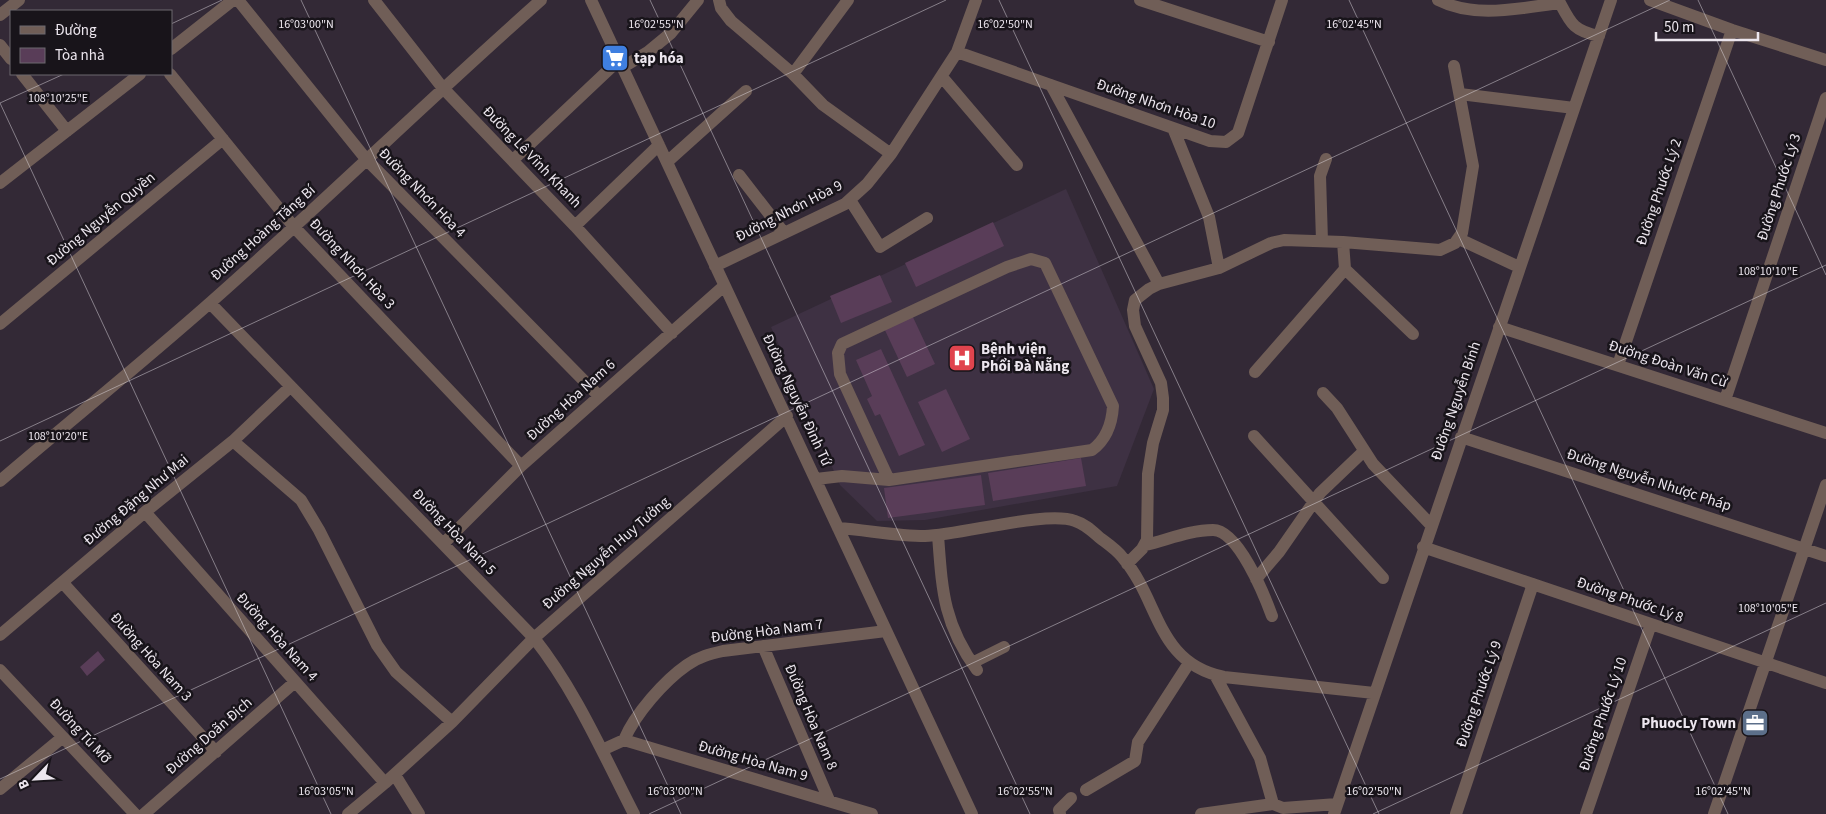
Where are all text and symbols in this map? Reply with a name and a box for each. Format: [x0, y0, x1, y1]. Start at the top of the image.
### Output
legend [10, 10, 172, 75]
scale bar [1656, 10, 1758, 42]
text: 16°03'00"N [278, 16, 334, 33]
text: 16°02'55"N [628, 16, 684, 33]
text: 16°02'50"N [977, 16, 1033, 33]
text: 16°02'45"N [1326, 16, 1382, 33]
text: 50 m [1664, 17, 1694, 38]
text: Đường [55, 20, 97, 41]
supermarket icon: tạp hóa [600, 43, 630, 73]
text: Tòa nhà [55, 45, 104, 66]
place label: tạp hóa [634, 48, 684, 69]
street label: Đường Nhơn Hòa 10 [1094, 74, 1218, 134]
text: 108°10'25"E [28, 90, 88, 107]
street label: Đường Lê Vĩnh Khanh [478, 101, 586, 213]
street label: Đường Phước Lý 3 [1752, 131, 1806, 243]
street label: Đường Phước Lý 2 [1631, 136, 1687, 248]
street label: Đường Nhơn Hòa 4 [374, 143, 471, 243]
street label: Đường Nguyễn Quyền [42, 167, 160, 271]
street label: Đường Nhơn Hòa 9 [732, 175, 846, 247]
street label: Đường Hoàng Tăng Bí [206, 179, 321, 286]
street label: Đường Nhơn Hòa 3 [304, 214, 400, 314]
text: 108°10'10"E [1738, 263, 1798, 280]
street label: Đường Nguyễn Đình Tứ [757, 330, 837, 470]
street label: Đường Đoàn Văn Cừ [1606, 335, 1731, 393]
place label: Bệnh viện Phổi Đà Nẵng [981, 339, 1069, 377]
street label: Đường Nguyễn Bính [1426, 339, 1486, 463]
hospital icon: Bệnh viện Phổi Đà Nẵng [947, 343, 977, 373]
street label: Đường Hòa Nam 6 [522, 354, 620, 446]
text: 108°10'20"E [28, 428, 88, 445]
street label: Đường Nguyễn Nhược Pháp [1564, 443, 1734, 517]
street label: Đường Đặng Như Mai [79, 450, 193, 550]
street label: Đường Hòa Nam 5 [407, 484, 501, 580]
street label: Đường Nguyễn Huy Tưởng [538, 491, 675, 614]
street label: Đường Phước Lý 8 [1574, 572, 1686, 628]
street label: Đường Hòa Nam 4 [231, 588, 323, 686]
text: 108°10'05"E [1738, 600, 1798, 617]
street label: Đường Hòa Nam 3 [105, 608, 197, 706]
street label: Đường Hòa Nam 7 [710, 614, 824, 648]
street label: Đường Phước Lý 9 [1451, 638, 1507, 750]
street label: Đường Phước Lý 10 [1574, 654, 1632, 774]
street label: Đường Hòa Nam 8 [779, 661, 843, 773]
street label: Đường Doãn Địch [161, 692, 257, 780]
street label: Đường Tú Mỡ [44, 694, 116, 768]
office icon: PhuocLy Town [1740, 708, 1770, 738]
place label: PhuocLy Town [1641, 713, 1736, 734]
street label: Đường Hòa Nam 9 [696, 735, 810, 787]
north arrow [10, 754, 60, 804]
text: B [13, 776, 35, 792]
text: 16°03'05"N [298, 783, 354, 800]
text: 16°03'00"N [647, 783, 703, 800]
text: 16°02'55"N [997, 783, 1053, 800]
text: 16°02'50"N [1346, 783, 1402, 800]
text: 16°02'45"N [1695, 783, 1751, 800]

